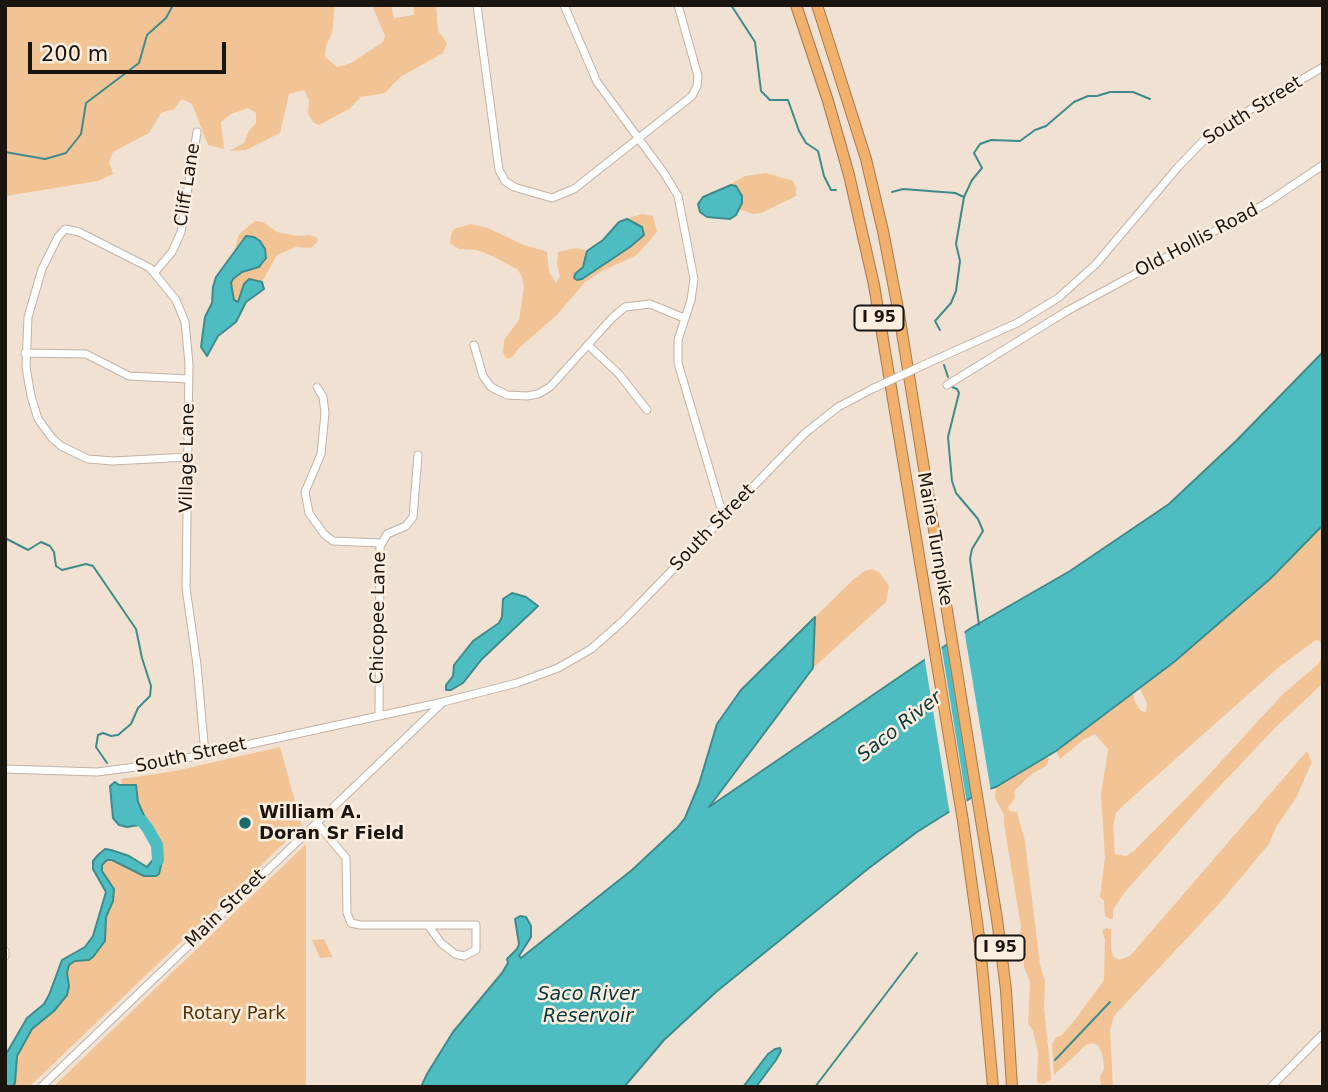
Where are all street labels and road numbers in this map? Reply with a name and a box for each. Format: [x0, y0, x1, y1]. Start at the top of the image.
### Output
street label: South Street [1199, 72, 1307, 150]
street label: Cliff Lane [171, 142, 205, 228]
street label: Old Hollis Road [1132, 200, 1262, 282]
road number: I 95 [854, 306, 903, 330]
street label: Village Lane [176, 403, 200, 513]
street label: Maine Turnpike [912, 471, 956, 607]
street label: South Street [666, 480, 760, 576]
street label: Chicopee Lane [367, 551, 391, 685]
street label: South Street [134, 734, 248, 778]
street label: Main Street [181, 865, 271, 953]
road number: I 95 [976, 936, 1024, 960]

